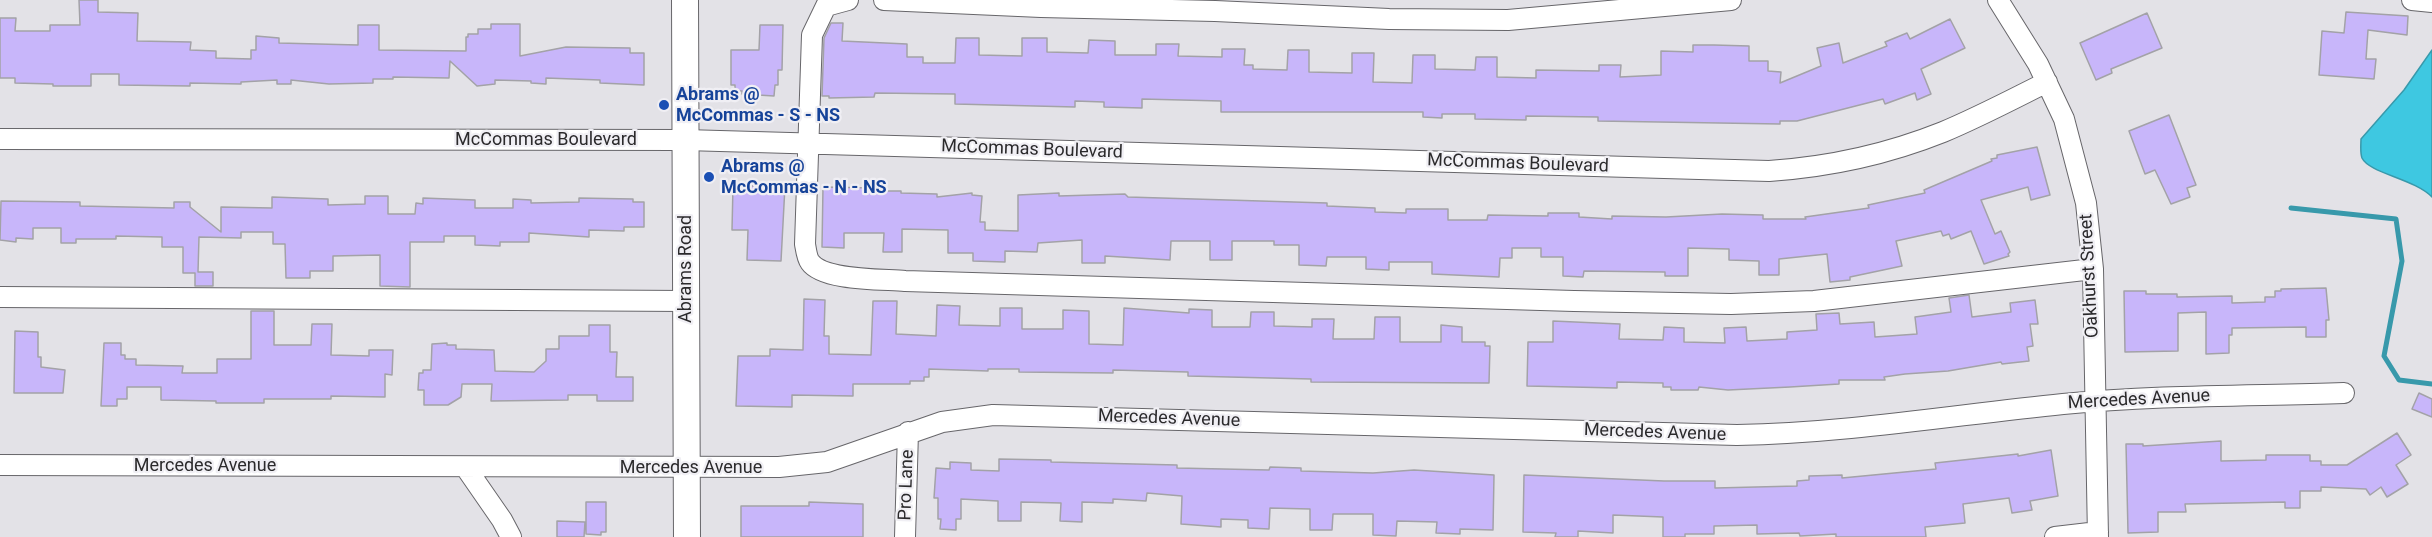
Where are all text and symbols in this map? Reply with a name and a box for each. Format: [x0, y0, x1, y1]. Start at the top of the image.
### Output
place label: Abrams @ McCommas - S - NS [676, 84, 840, 127]
marker: Abrams @ McCommas - S - NS [657, 98, 671, 112]
street label: McCommas Boulevard [455, 129, 637, 151]
street label: McCommas Boulevard [941, 136, 1123, 164]
street label: McCommas Boulevard [1427, 150, 1609, 178]
place label: Abrams @ McCommas - N - NS [721, 156, 887, 198]
marker: Abrams @ McCommas - N - NS [702, 170, 716, 184]
street label: Oakhurst Street [2076, 213, 2104, 339]
street label: Abrams Road [675, 215, 697, 323]
street label: Mercedes Avenue [2067, 385, 2211, 415]
street label: Mercedes Avenue [1097, 406, 1241, 432]
street label: Mercedes Avenue [1583, 420, 1727, 446]
street label: Pro Lane [895, 449, 919, 521]
street label: Mercedes Avenue [134, 455, 276, 477]
street label: Mercedes Avenue [620, 457, 762, 479]

